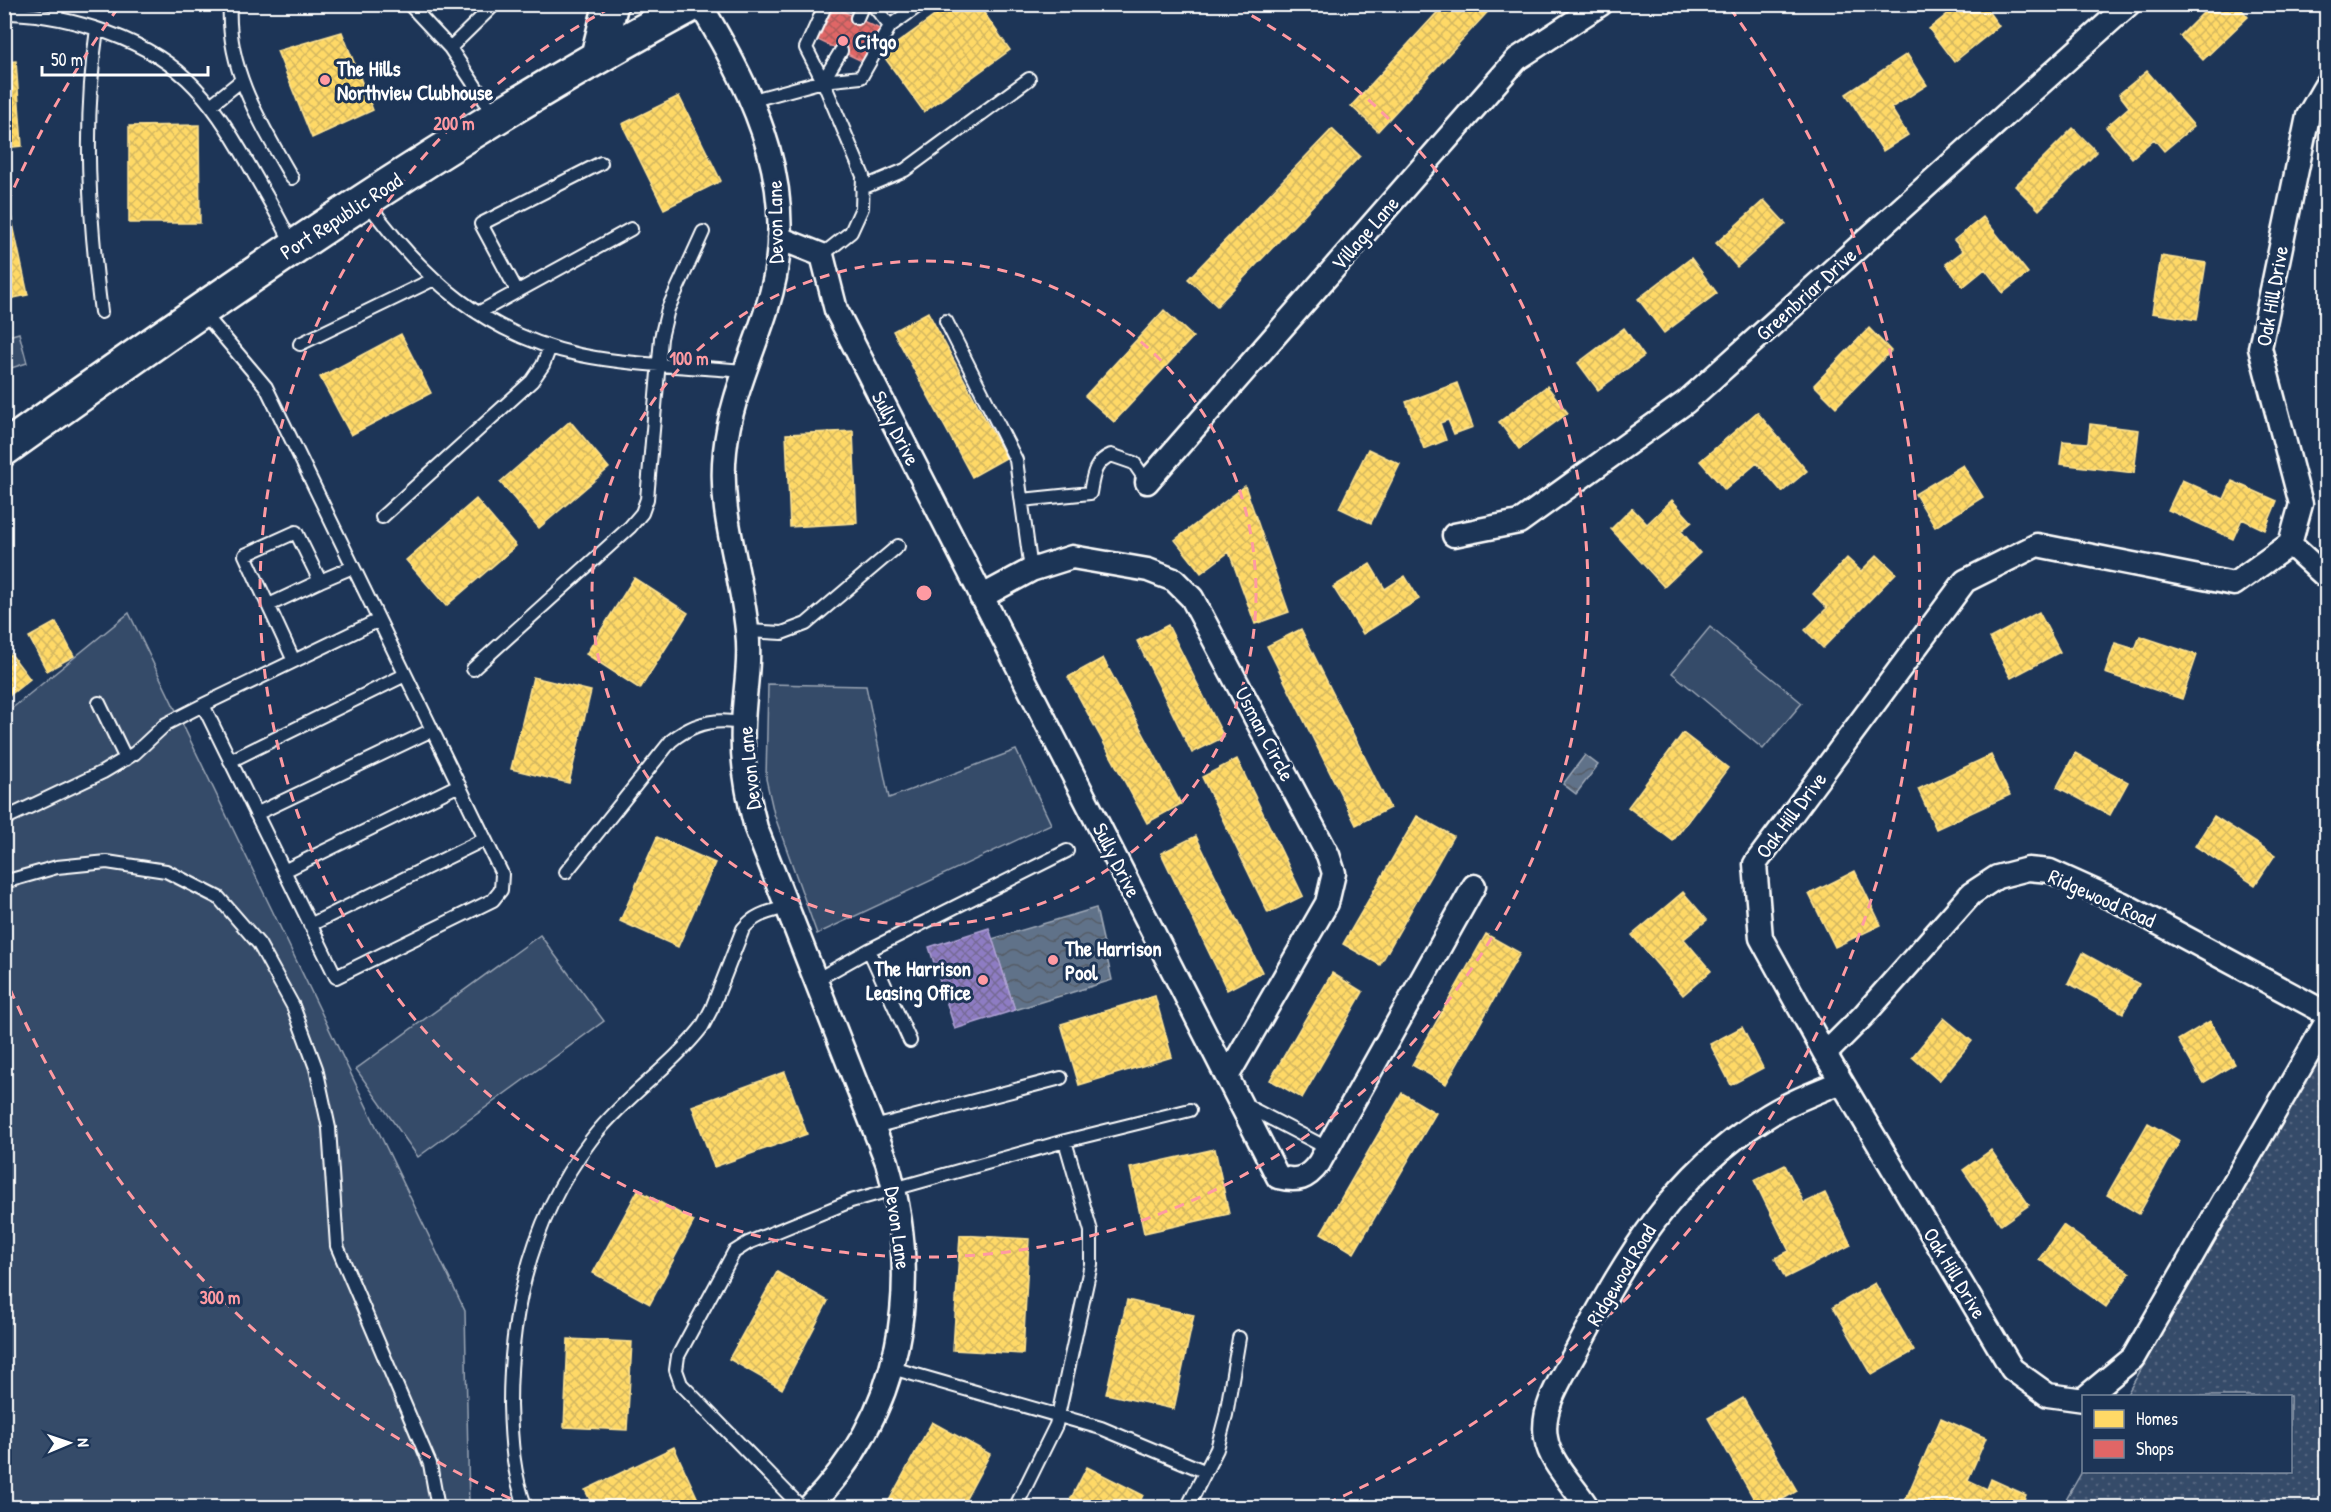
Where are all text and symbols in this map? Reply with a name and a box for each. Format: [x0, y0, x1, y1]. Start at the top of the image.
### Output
place label: Citgo [855, 27, 897, 57]
marker: Citgo [836, 34, 850, 48]
scale bar [42, 39, 208, 77]
text: 50 m [51, 47, 83, 72]
place label: The Hills Northview Clubhouse [336, 54, 494, 107]
marker: The Hills Northview Clubhouse [318, 73, 332, 87]
text: 200 m [434, 111, 474, 136]
street label: Port Republic Road [274, 166, 408, 266]
street label: Devon Lane [760, 180, 790, 264]
street label: Village Lane [1324, 189, 1406, 277]
street label: Greenbriar Drive [1749, 241, 1863, 347]
street label: Oak Hill Drive [2249, 244, 2295, 348]
text: 100 m [669, 346, 709, 371]
street label: Sully Drive [865, 386, 927, 470]
centre of rings [914, 583, 934, 603]
street label: Usman Circle [1228, 682, 1302, 786]
street label: Devon Lane [730, 725, 768, 811]
street label: Oak Hill Drive [1749, 766, 1833, 864]
street label: Sully Drive [1086, 818, 1148, 902]
street label: Ridgewood Road [2044, 862, 2160, 934]
place label: The Harrison Pool [1064, 934, 1162, 987]
marker: The Harrison Pool [1046, 953, 1060, 967]
place label: The Harrison Leasing Office [866, 954, 972, 1008]
marker: The Harrison Leasing Office [976, 973, 990, 987]
street label: Devon Lane [878, 1185, 918, 1271]
street label: Ridgewood Road [1579, 1219, 1663, 1331]
street label: Oak Hill Drive [1916, 1222, 1994, 1324]
text: 300 m [200, 1285, 240, 1310]
legend [2082, 1395, 2292, 1473]
text: Homes [2136, 1406, 2178, 1431]
north arrow [39, 1413, 99, 1473]
text: Shops [2136, 1436, 2174, 1461]
text: N [73, 1438, 95, 1448]

